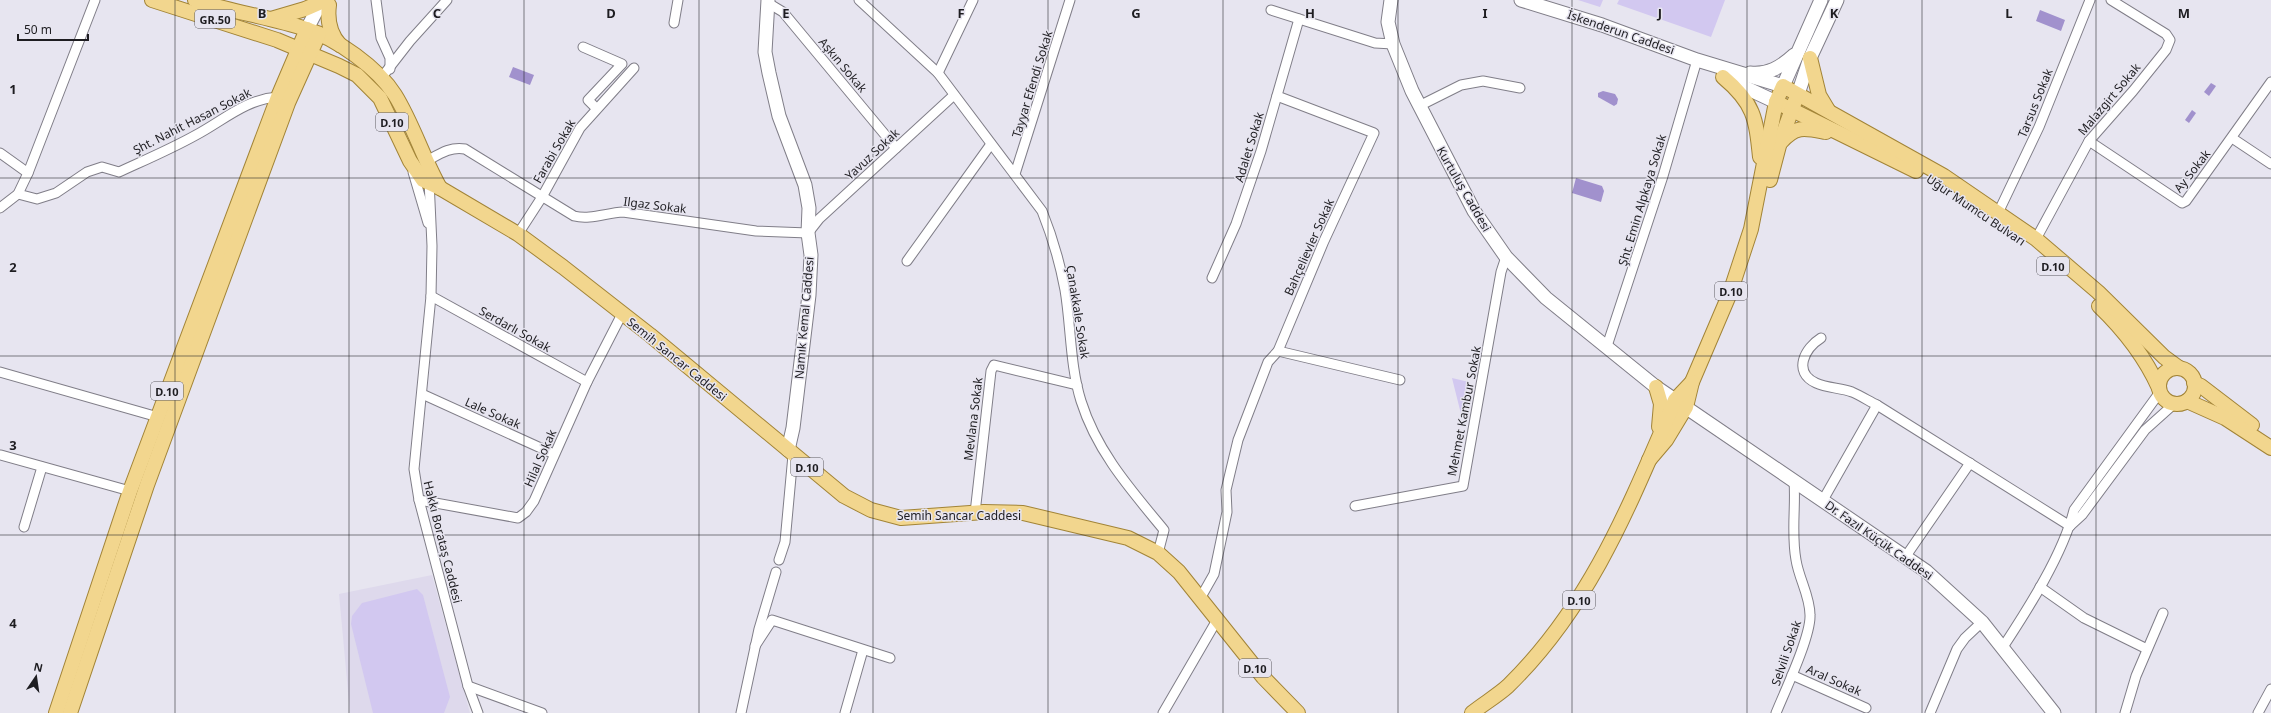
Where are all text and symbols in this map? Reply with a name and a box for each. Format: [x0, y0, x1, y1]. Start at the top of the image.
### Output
text: B [258, 4, 266, 22]
text: C [433, 4, 441, 22]
text: D [606, 4, 616, 22]
text: E [782, 4, 790, 22]
text: F [957, 4, 965, 22]
text: G [1131, 4, 1141, 22]
text: H [1305, 4, 1315, 22]
text: I [1482, 4, 1488, 22]
text: J [1657, 4, 1662, 22]
text: K [1830, 4, 1839, 22]
text: L [2005, 4, 2013, 22]
text: M [2178, 4, 2190, 22]
street label: İskenderun Caddesi [1565, 6, 1677, 58]
road number: GR.50 [195, 10, 235, 28]
scale bar [18, 16, 88, 42]
text: 50 m [24, 21, 52, 38]
street label: Tayyar Efendi Sokak [1008, 28, 1057, 140]
street label: Aşkın Sokak [815, 34, 871, 97]
street label: Malazgirt Sokak [2074, 59, 2145, 139]
street label: Tarsus Sokak [2013, 66, 2057, 140]
text: 1 [9, 80, 17, 98]
street label: Şht. Nahit Hasan Sokak [130, 84, 255, 158]
street label: Adalet Sokak [1230, 109, 1268, 184]
road number: D.10 [376, 113, 408, 131]
street label: Farabi Sokak [529, 115, 580, 186]
street label: Yavuz Sokak [841, 124, 903, 184]
street label: Şht. Emin Alpkaya Sokak [1614, 132, 1670, 268]
street label: Kurtuluş Caddesi [1433, 143, 1495, 235]
street label: Ay Sokak [2170, 145, 2215, 196]
street label: Uğur Mumcu Bulvarı [1923, 170, 2029, 250]
street label: Ilgaz Sokak [622, 193, 688, 217]
street label: Bahçelievler Sokak [1280, 195, 1338, 298]
street label: Namık Kemal Caddesi [790, 256, 818, 380]
road number: D.10 [2037, 257, 2069, 275]
text: 2 [9, 258, 17, 276]
street label: Çanakkale Sokak [1062, 264, 1094, 361]
road number: D.10 [1715, 282, 1747, 300]
street label: Serdarlı Sokak [476, 302, 555, 356]
street label: Semih Sancar Caddesi [623, 313, 731, 405]
street label: Mehmet Kambur Sokak [1443, 344, 1485, 477]
street label: Mevlana Sokak [959, 376, 987, 462]
road number: D.10 [151, 382, 183, 400]
street label: Lale Sokak [462, 393, 524, 433]
street label: Hilal Sokak [520, 426, 560, 490]
text: 3 [9, 436, 17, 454]
road number: D.10 [791, 458, 823, 476]
street label: Hakkı Borataş Caddesi [420, 479, 466, 605]
street label: Dr. Fazıl Küçük Caddesi [1822, 496, 1936, 584]
street label: Semih Sancar Caddesi [897, 507, 1021, 524]
road number: D.10 [1563, 591, 1595, 609]
text: 4 [9, 614, 17, 632]
street label: Selvili Sokak [1767, 617, 1805, 688]
north arrow [16, 657, 56, 697]
text: N [32, 658, 44, 675]
road number: D.10 [1239, 659, 1271, 677]
street label: Aral Sokak [1804, 660, 1865, 700]

